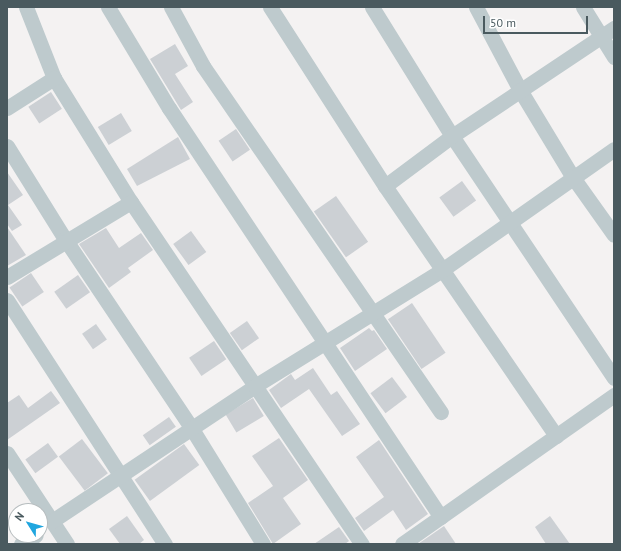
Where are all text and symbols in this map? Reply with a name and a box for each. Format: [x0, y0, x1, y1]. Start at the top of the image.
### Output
scale bar [485, 8, 590, 34]
text: 50 m [490, 15, 516, 30]
north arrow [8, 503, 48, 543]
text: N [11, 509, 27, 523]

